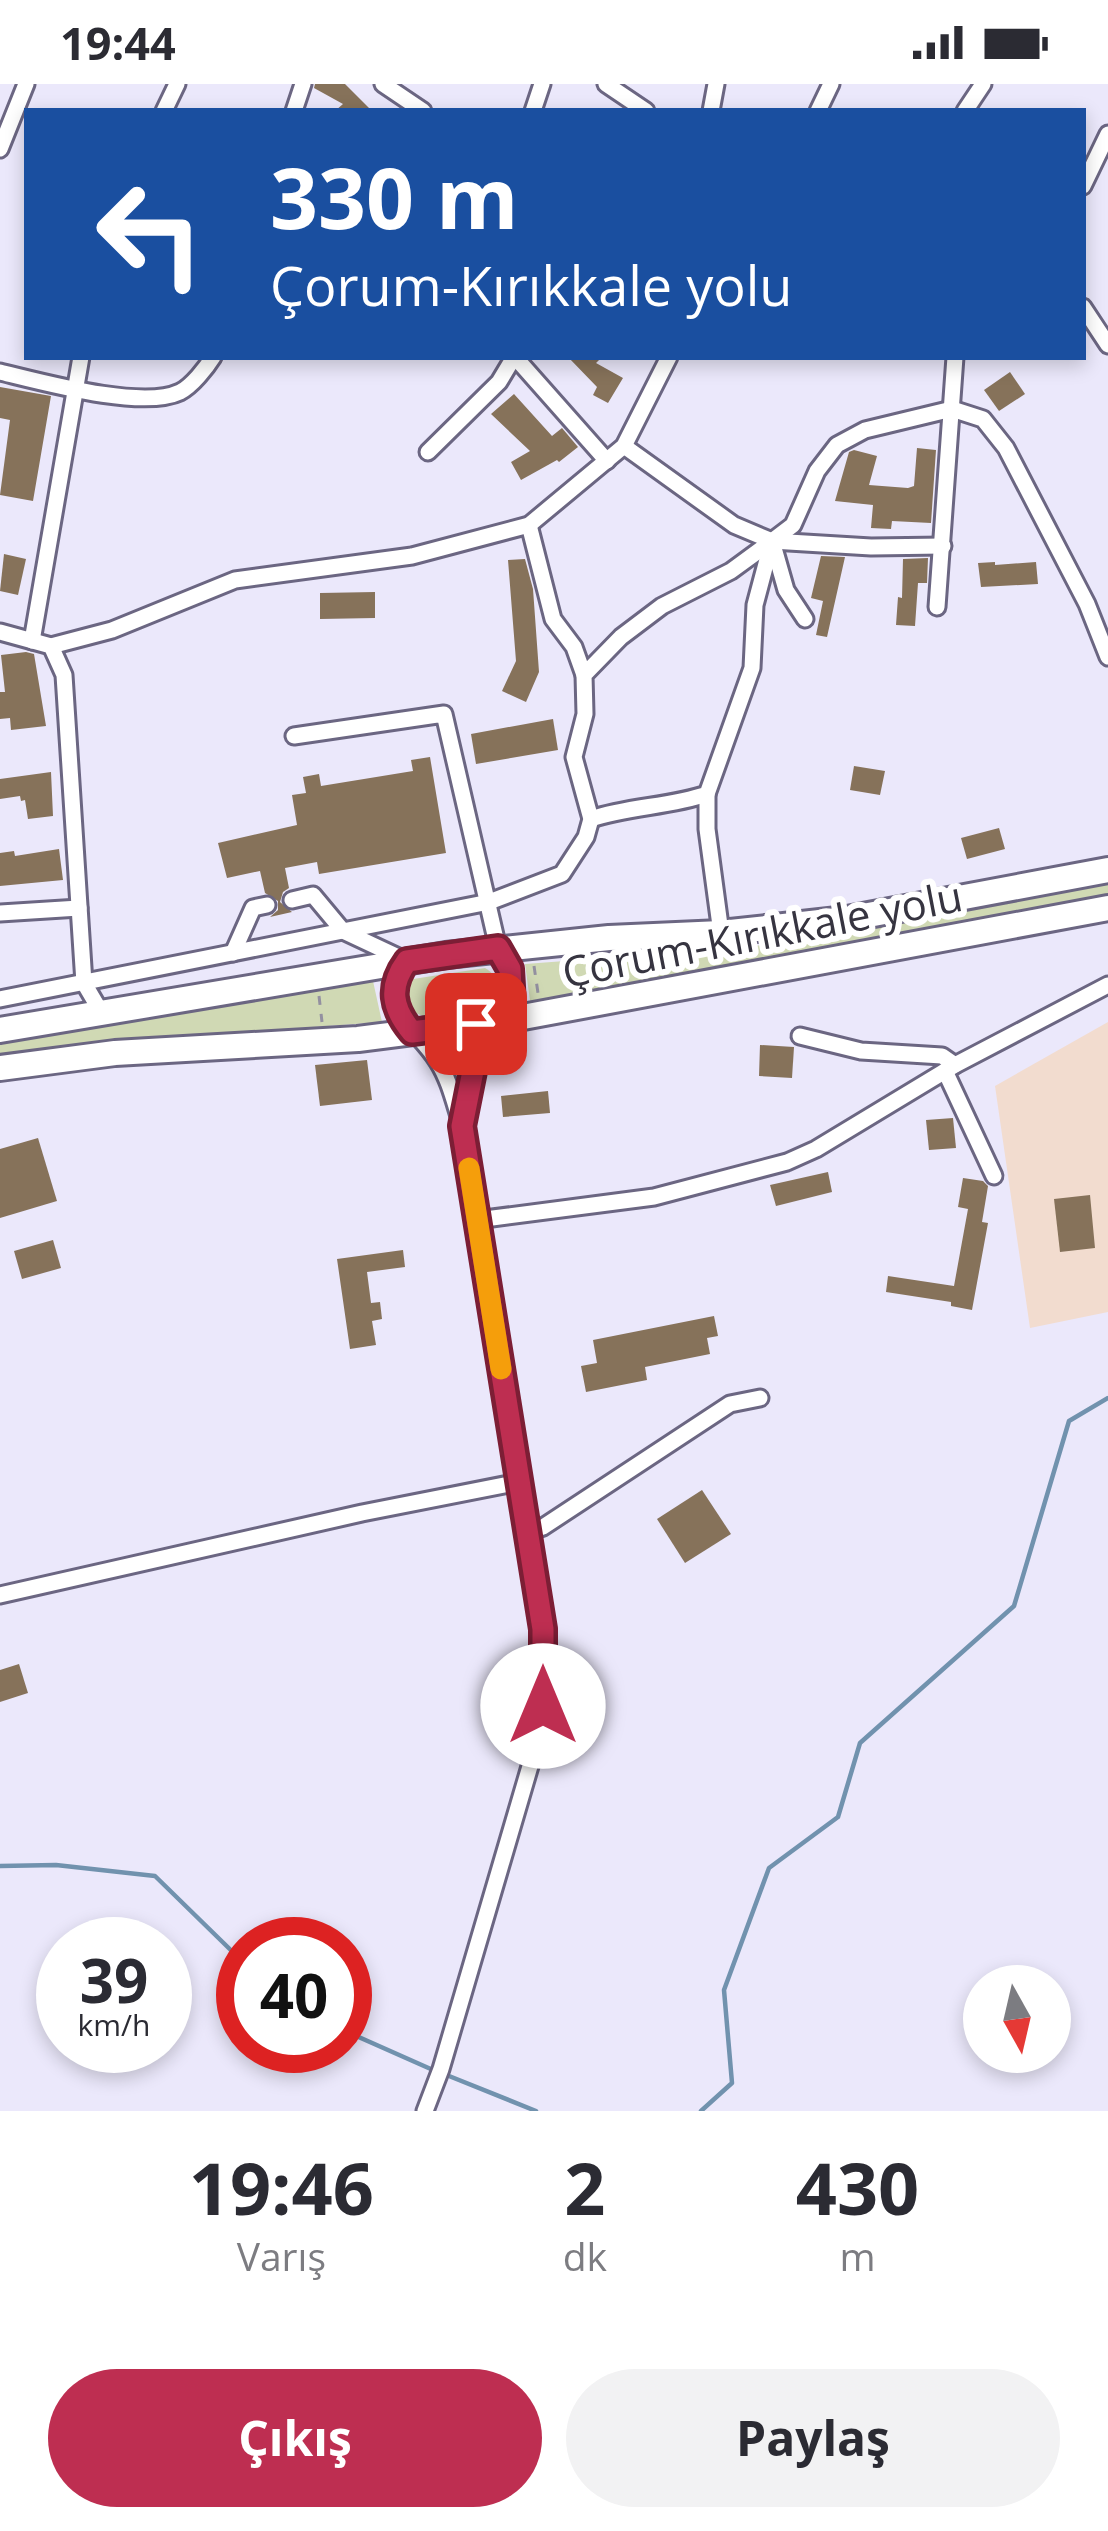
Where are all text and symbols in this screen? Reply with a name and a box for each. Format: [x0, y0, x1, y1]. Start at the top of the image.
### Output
text: 19:44 [60, 12, 176, 73]
text: 330 m [270, 139, 518, 254]
icon: left [72, 156, 228, 312]
text: Çorum-Kırıkkale yolu [270, 248, 792, 322]
street label: Çorum-Kırıkkale yolu [557, 866, 967, 1000]
pin [425, 973, 527, 1075]
icon: arrive [443, 991, 509, 1057]
position arrow [480, 1643, 606, 1769]
speed limit sign: 40 [216, 1917, 372, 2073]
text: 39 [80, 1939, 148, 2021]
north arrow [963, 1965, 1071, 2073]
map controls [963, 1965, 1071, 2073]
text: km/h [78, 2004, 150, 2045]
text: 19:46 [189, 2138, 374, 2236]
text: 2 [564, 2138, 605, 2236]
text: 430 [796, 2138, 919, 2236]
text: Varış [237, 2229, 326, 2282]
text: dk [563, 2229, 607, 2282]
text: m [839, 2229, 876, 2282]
button: Çıkış [48, 2369, 542, 2507]
button: Paylaş [566, 2369, 1060, 2507]

